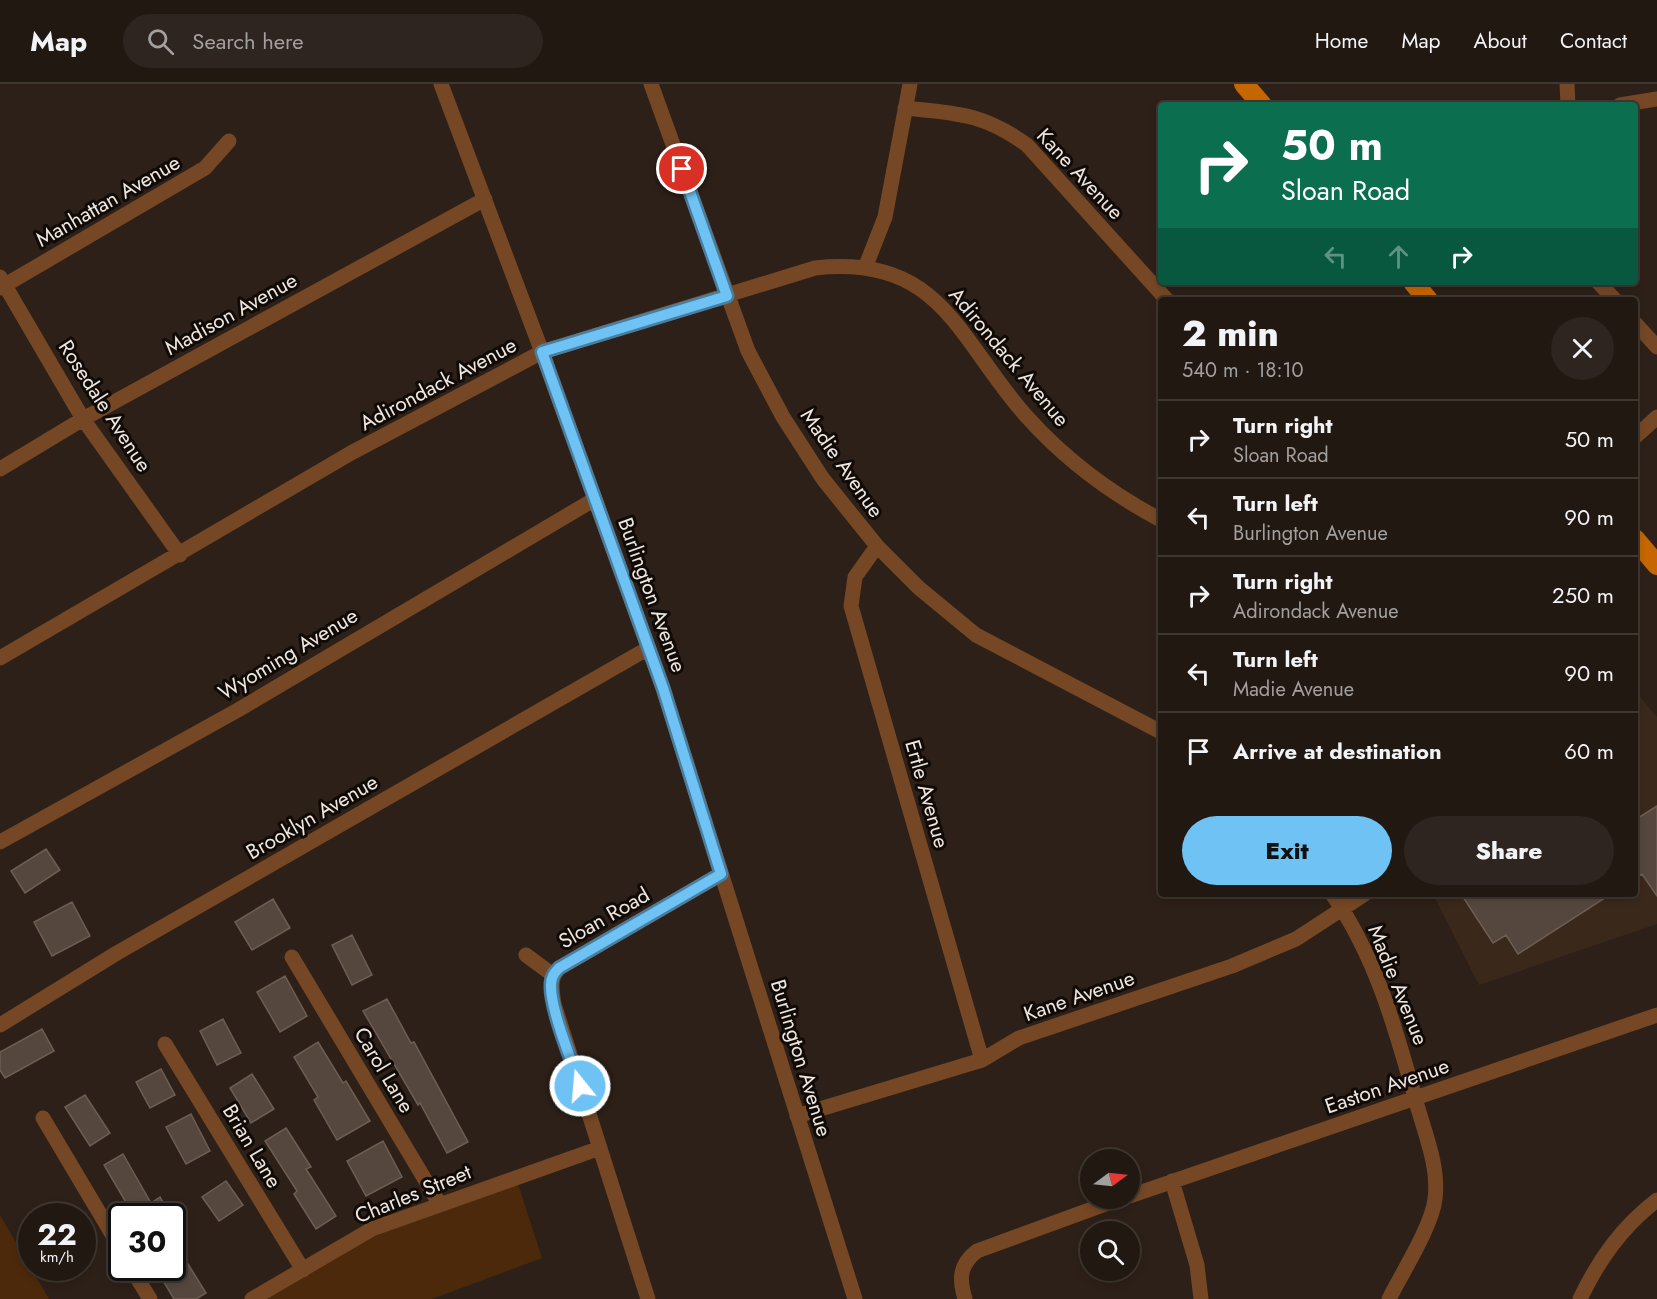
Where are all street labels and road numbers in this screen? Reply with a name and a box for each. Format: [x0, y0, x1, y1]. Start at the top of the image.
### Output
street label: Kane Avenue [1030, 122, 1130, 227]
street label: Manhattan Avenue [30, 147, 186, 255]
street label: Madison Avenue [159, 265, 303, 363]
street label: Adirondack Avenue [942, 281, 1076, 433]
street label: Adirondack Avenue [354, 330, 522, 438]
street label: Rosedale Avenue [51, 334, 159, 478]
street label: Madie Avenue [793, 402, 891, 524]
street label: Burlington Avenue [610, 514, 694, 677]
street label: Wyoming Avenue [213, 600, 363, 707]
street label: Ertle Avenue [897, 736, 957, 852]
street label: Brooklyn Avenue [241, 767, 384, 867]
street label: Sloan Road [553, 880, 655, 956]
street label: Madie Avenue [1360, 920, 1436, 1050]
street label: Kane Avenue [1019, 963, 1139, 1029]
street label: Burlington Avenue [763, 976, 839, 1140]
street label: Carol Lane [347, 1021, 422, 1119]
street label: Easton Avenue [1321, 1051, 1453, 1121]
street label: Brian Lane [215, 1098, 289, 1194]
street label: Charles Street [350, 1157, 476, 1231]

